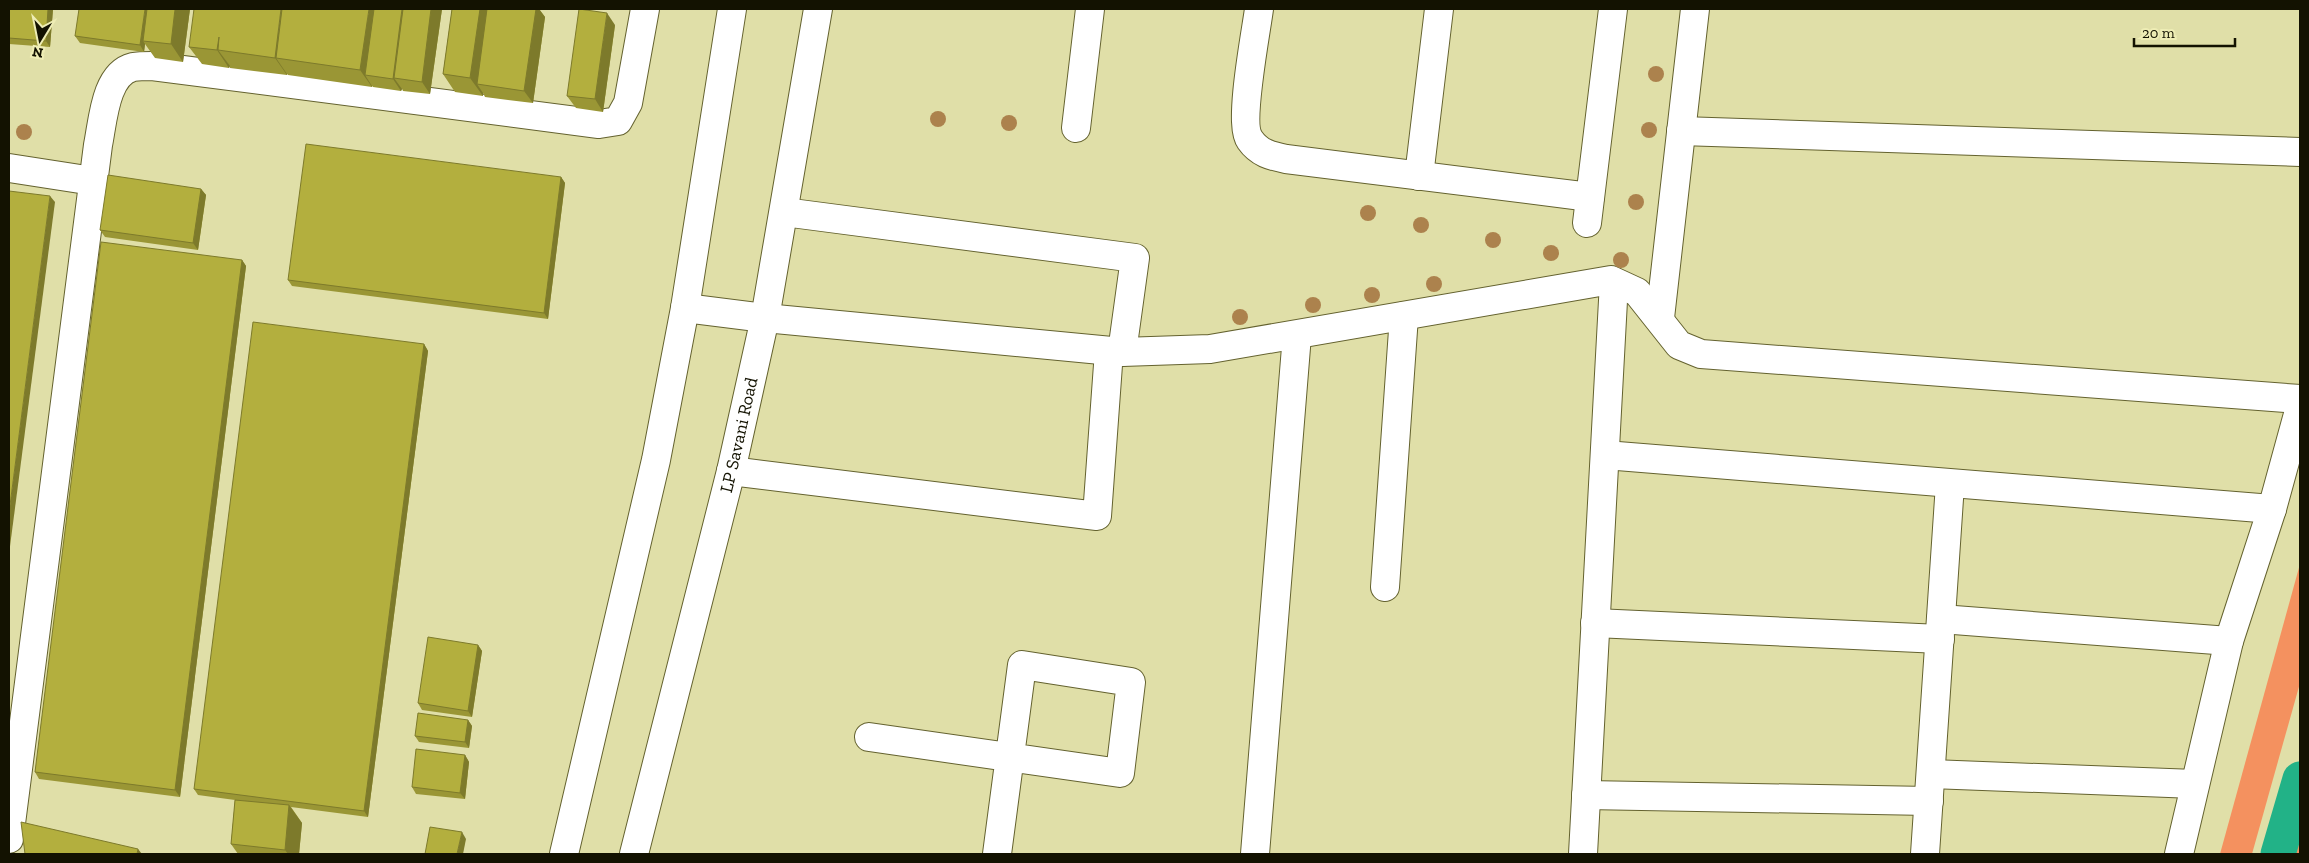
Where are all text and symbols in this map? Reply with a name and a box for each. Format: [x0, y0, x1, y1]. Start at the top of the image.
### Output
north arrow [15, 15, 65, 65]
scale bar [2134, 15, 2235, 47]
text: 20 m [2142, 24, 2175, 42]
text: N [31, 43, 45, 62]
street label: LP Savani Road [715, 375, 763, 495]

